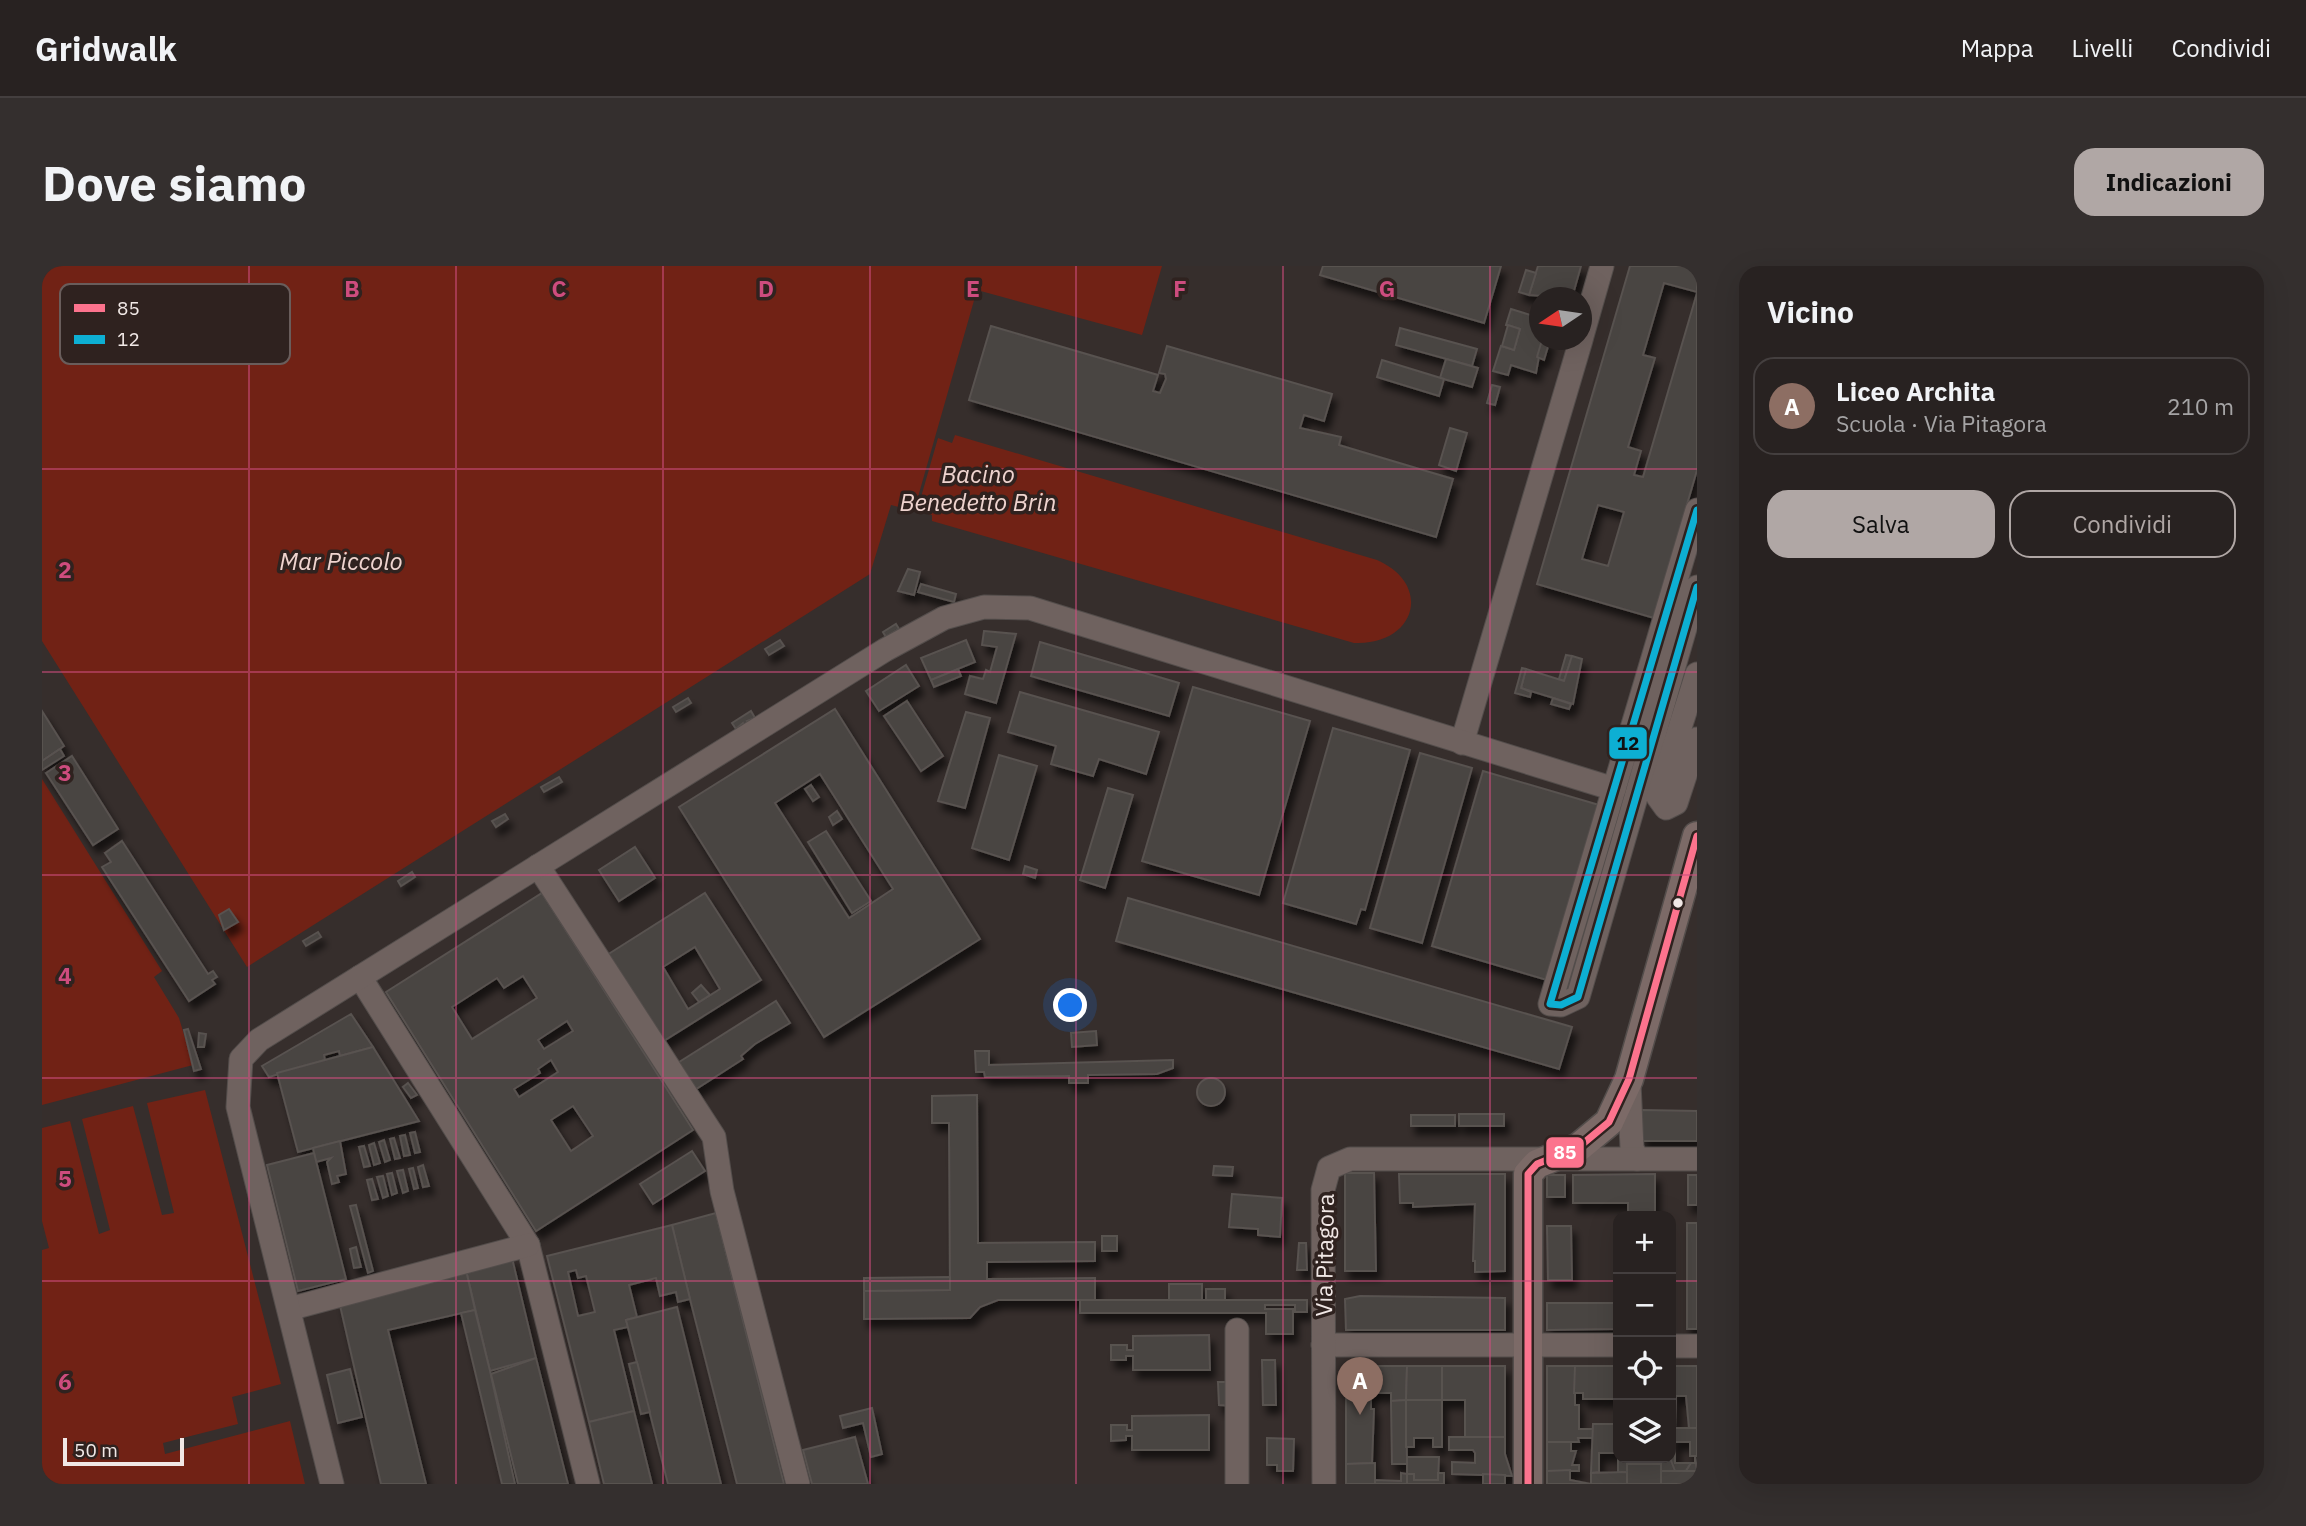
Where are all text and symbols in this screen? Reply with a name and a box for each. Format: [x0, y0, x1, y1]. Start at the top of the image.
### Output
text: Gridwalk [35, 27, 177, 70]
text: Mappa [1961, 32, 2034, 64]
text: Livelli [2072, 32, 2133, 64]
text: Condividi [2171, 32, 2271, 64]
button: Indicazioni [2074, 148, 2264, 216]
text: Dove siamo [42, 151, 307, 214]
text: B [344, 273, 360, 303]
text: C [552, 273, 567, 303]
text: D [758, 273, 774, 303]
text: E [966, 273, 980, 303]
text: F [1173, 273, 1187, 303]
text: G [1379, 273, 1395, 303]
legend [60, 284, 290, 364]
north arrow [1529, 287, 1592, 350]
text: Vicino [1767, 292, 1854, 331]
text: 85 [117, 296, 140, 320]
text: 12 [117, 327, 140, 351]
text: Liceo Archita [1836, 374, 1995, 408]
text: A [1784, 391, 1800, 421]
text: 210 m [2167, 391, 2234, 421]
text: Scuola · Via Pitagora [1836, 408, 2047, 438]
water label: Bacino Benedetto Brin [900, 458, 1056, 518]
button: Salva [1767, 490, 1995, 558]
button: Condividi [2009, 490, 2236, 558]
water label: Mar Piccolo [279, 545, 403, 577]
text: 2 [58, 554, 72, 584]
line badge: 12 [1608, 726, 1648, 760]
text: 12 [1617, 731, 1639, 755]
text: 3 [58, 757, 72, 787]
unlabelled marker [1671, 896, 1685, 910]
text: 4 [58, 960, 72, 990]
your location [1053, 988, 1087, 1022]
line badge: 85 [1545, 1136, 1585, 1169]
text: 85 [1554, 1140, 1576, 1164]
text: 5 [58, 1163, 72, 1193]
street label: Via Pitagora [1308, 1193, 1340, 1317]
map controls [1613, 1211, 1676, 1463]
button: + [1613, 1211, 1676, 1274]
button: − [1613, 1274, 1676, 1337]
button: locate [1613, 1337, 1676, 1400]
pin: A [1337, 1357, 1383, 1415]
text: 6 [58, 1366, 72, 1396]
button: layers [1613, 1400, 1676, 1463]
scale bar [63, 1435, 184, 1467]
text: 50 m [74, 1438, 118, 1462]

